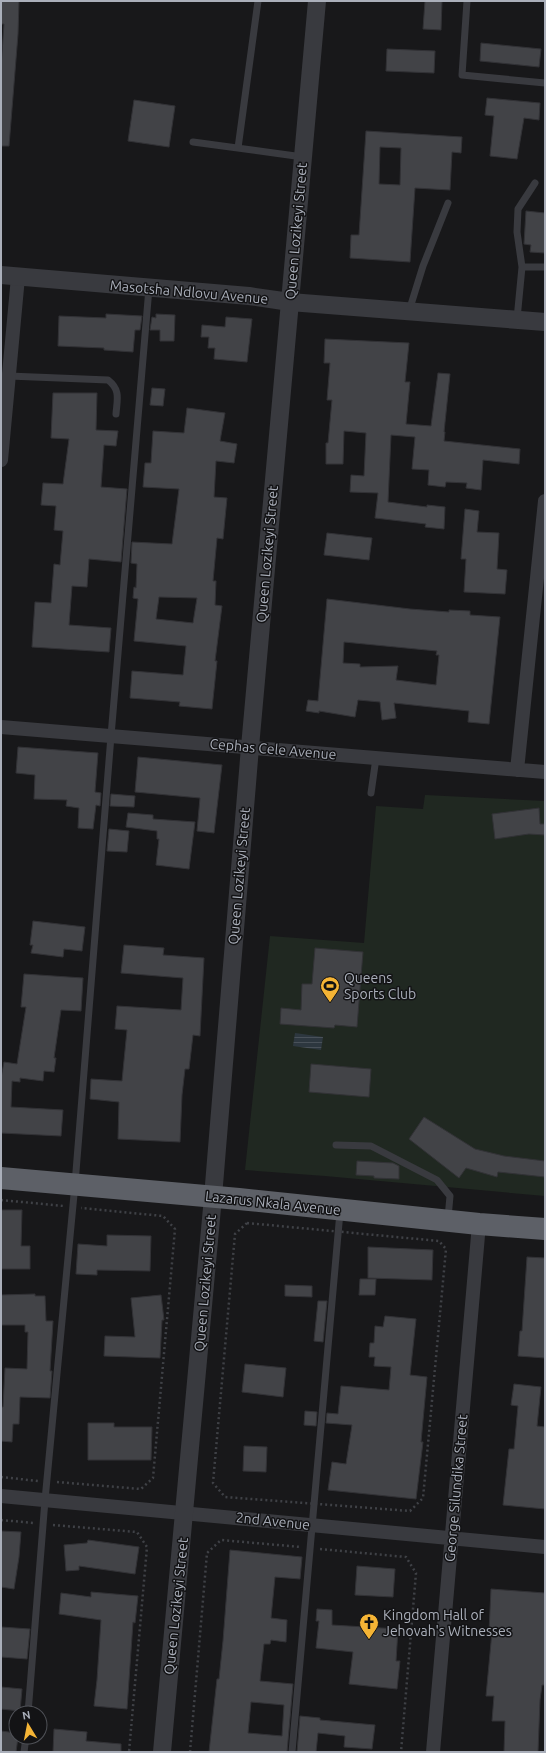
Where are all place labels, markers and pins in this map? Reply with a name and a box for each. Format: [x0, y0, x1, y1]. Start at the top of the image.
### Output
place label: Queens Sports Club [344, 970, 416, 1002]
sports icon: Queens Sports Club [319, 975, 341, 1003]
place label: Kingdom Hall of Jehovah's Witnesses [383, 1607, 512, 1639]
church icon: Kingdom Hall of Jehovah's Witnesses [358, 1612, 380, 1640]

